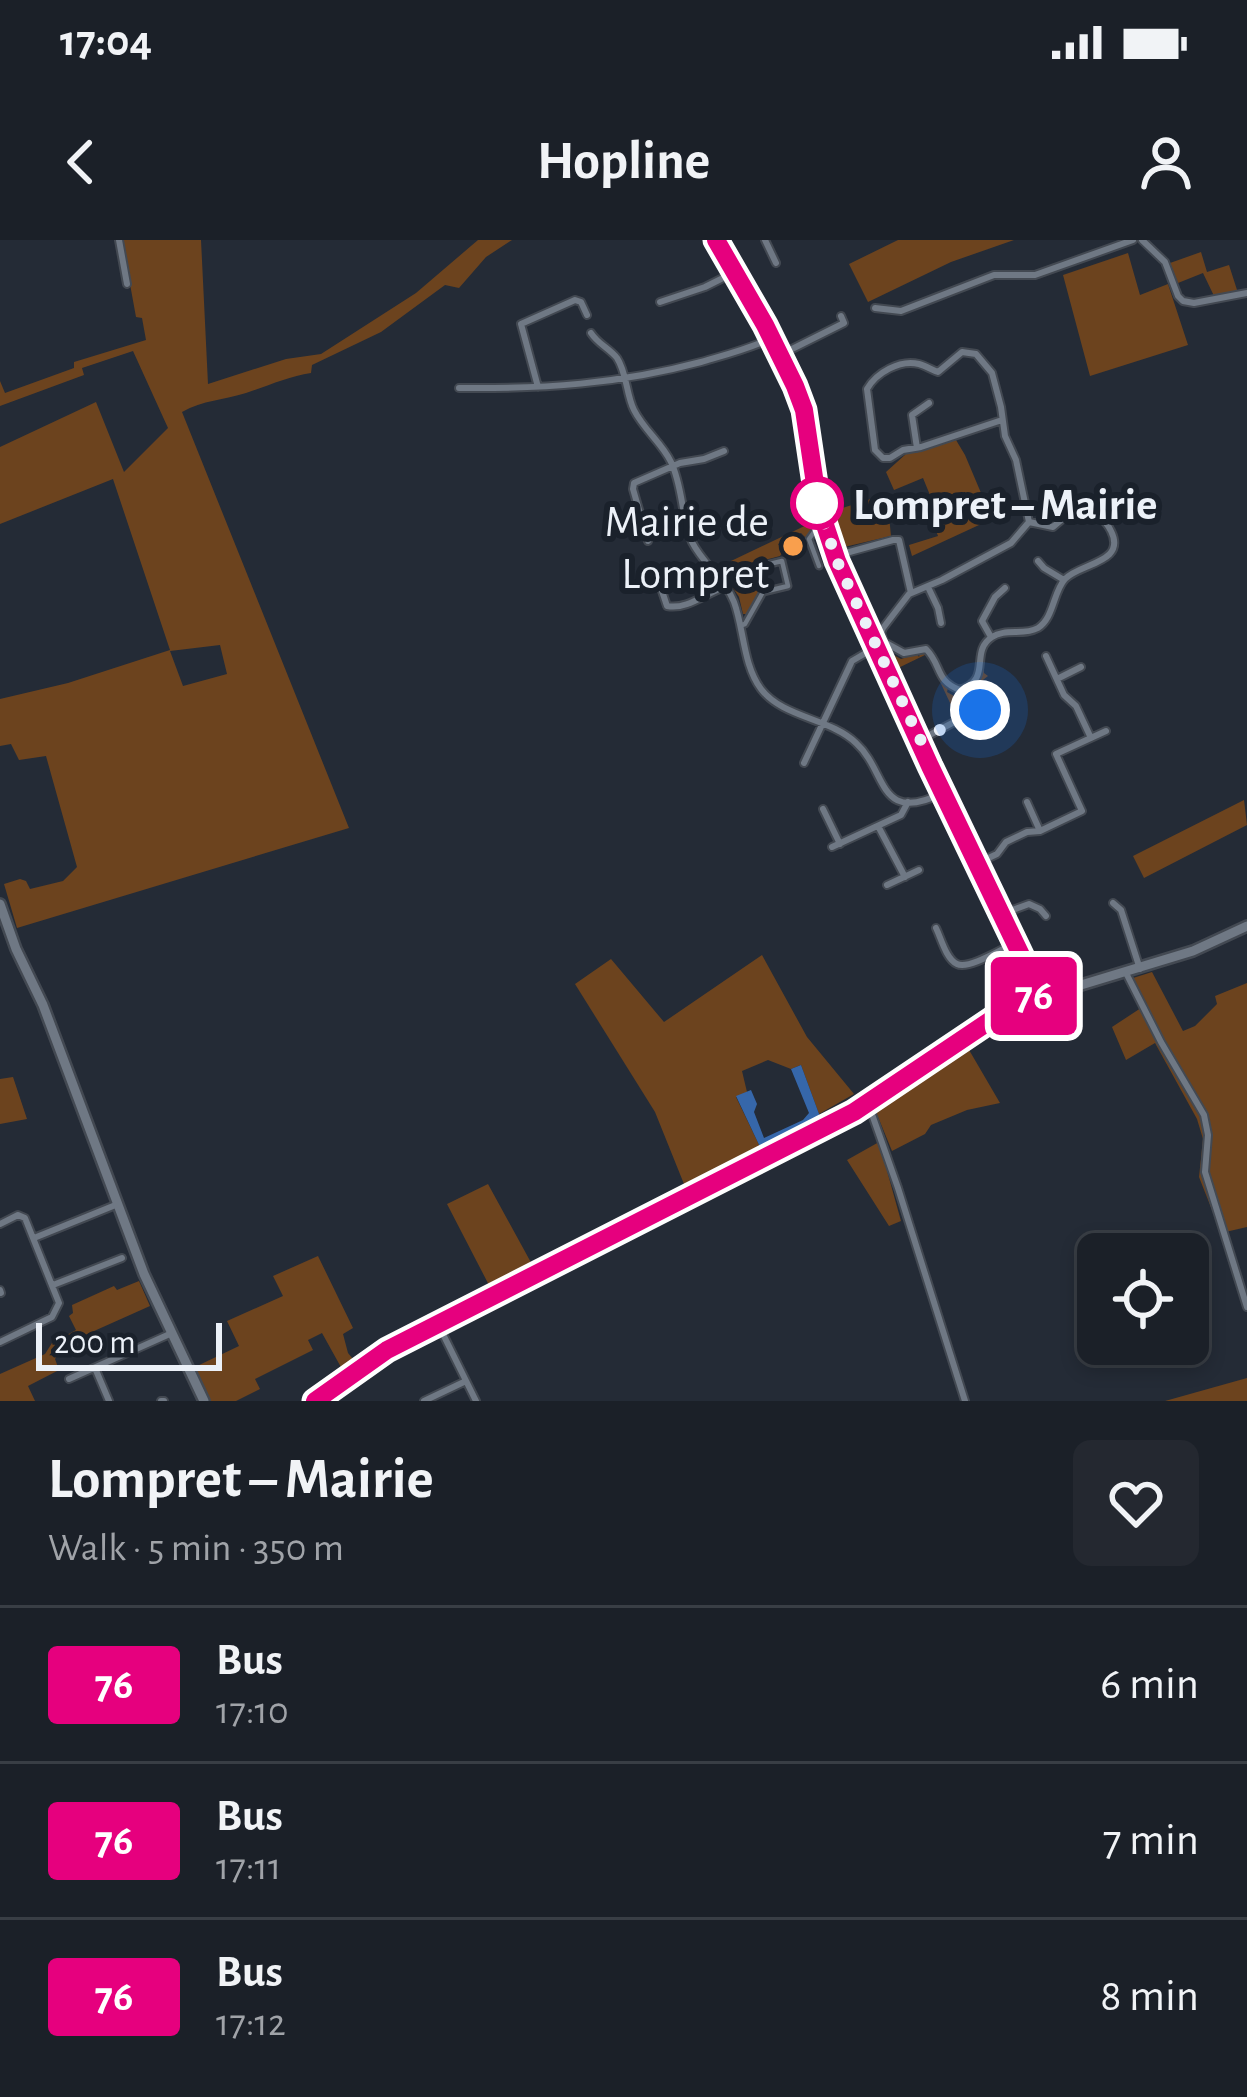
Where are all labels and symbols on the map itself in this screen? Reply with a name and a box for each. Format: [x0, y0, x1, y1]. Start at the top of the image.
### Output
marker: Lompret – Mairie [792, 478, 842, 528]
place label: Lompret – Mairie [853, 483, 1157, 528]
place label: Mairie de Lompret [605, 500, 769, 597]
marker: Mairie de Lompret [780, 533, 806, 559]
your location [950, 680, 1010, 740]
line badge: 76 [980, 957, 1088, 1035]
scale bar [36, 1317, 222, 1370]

